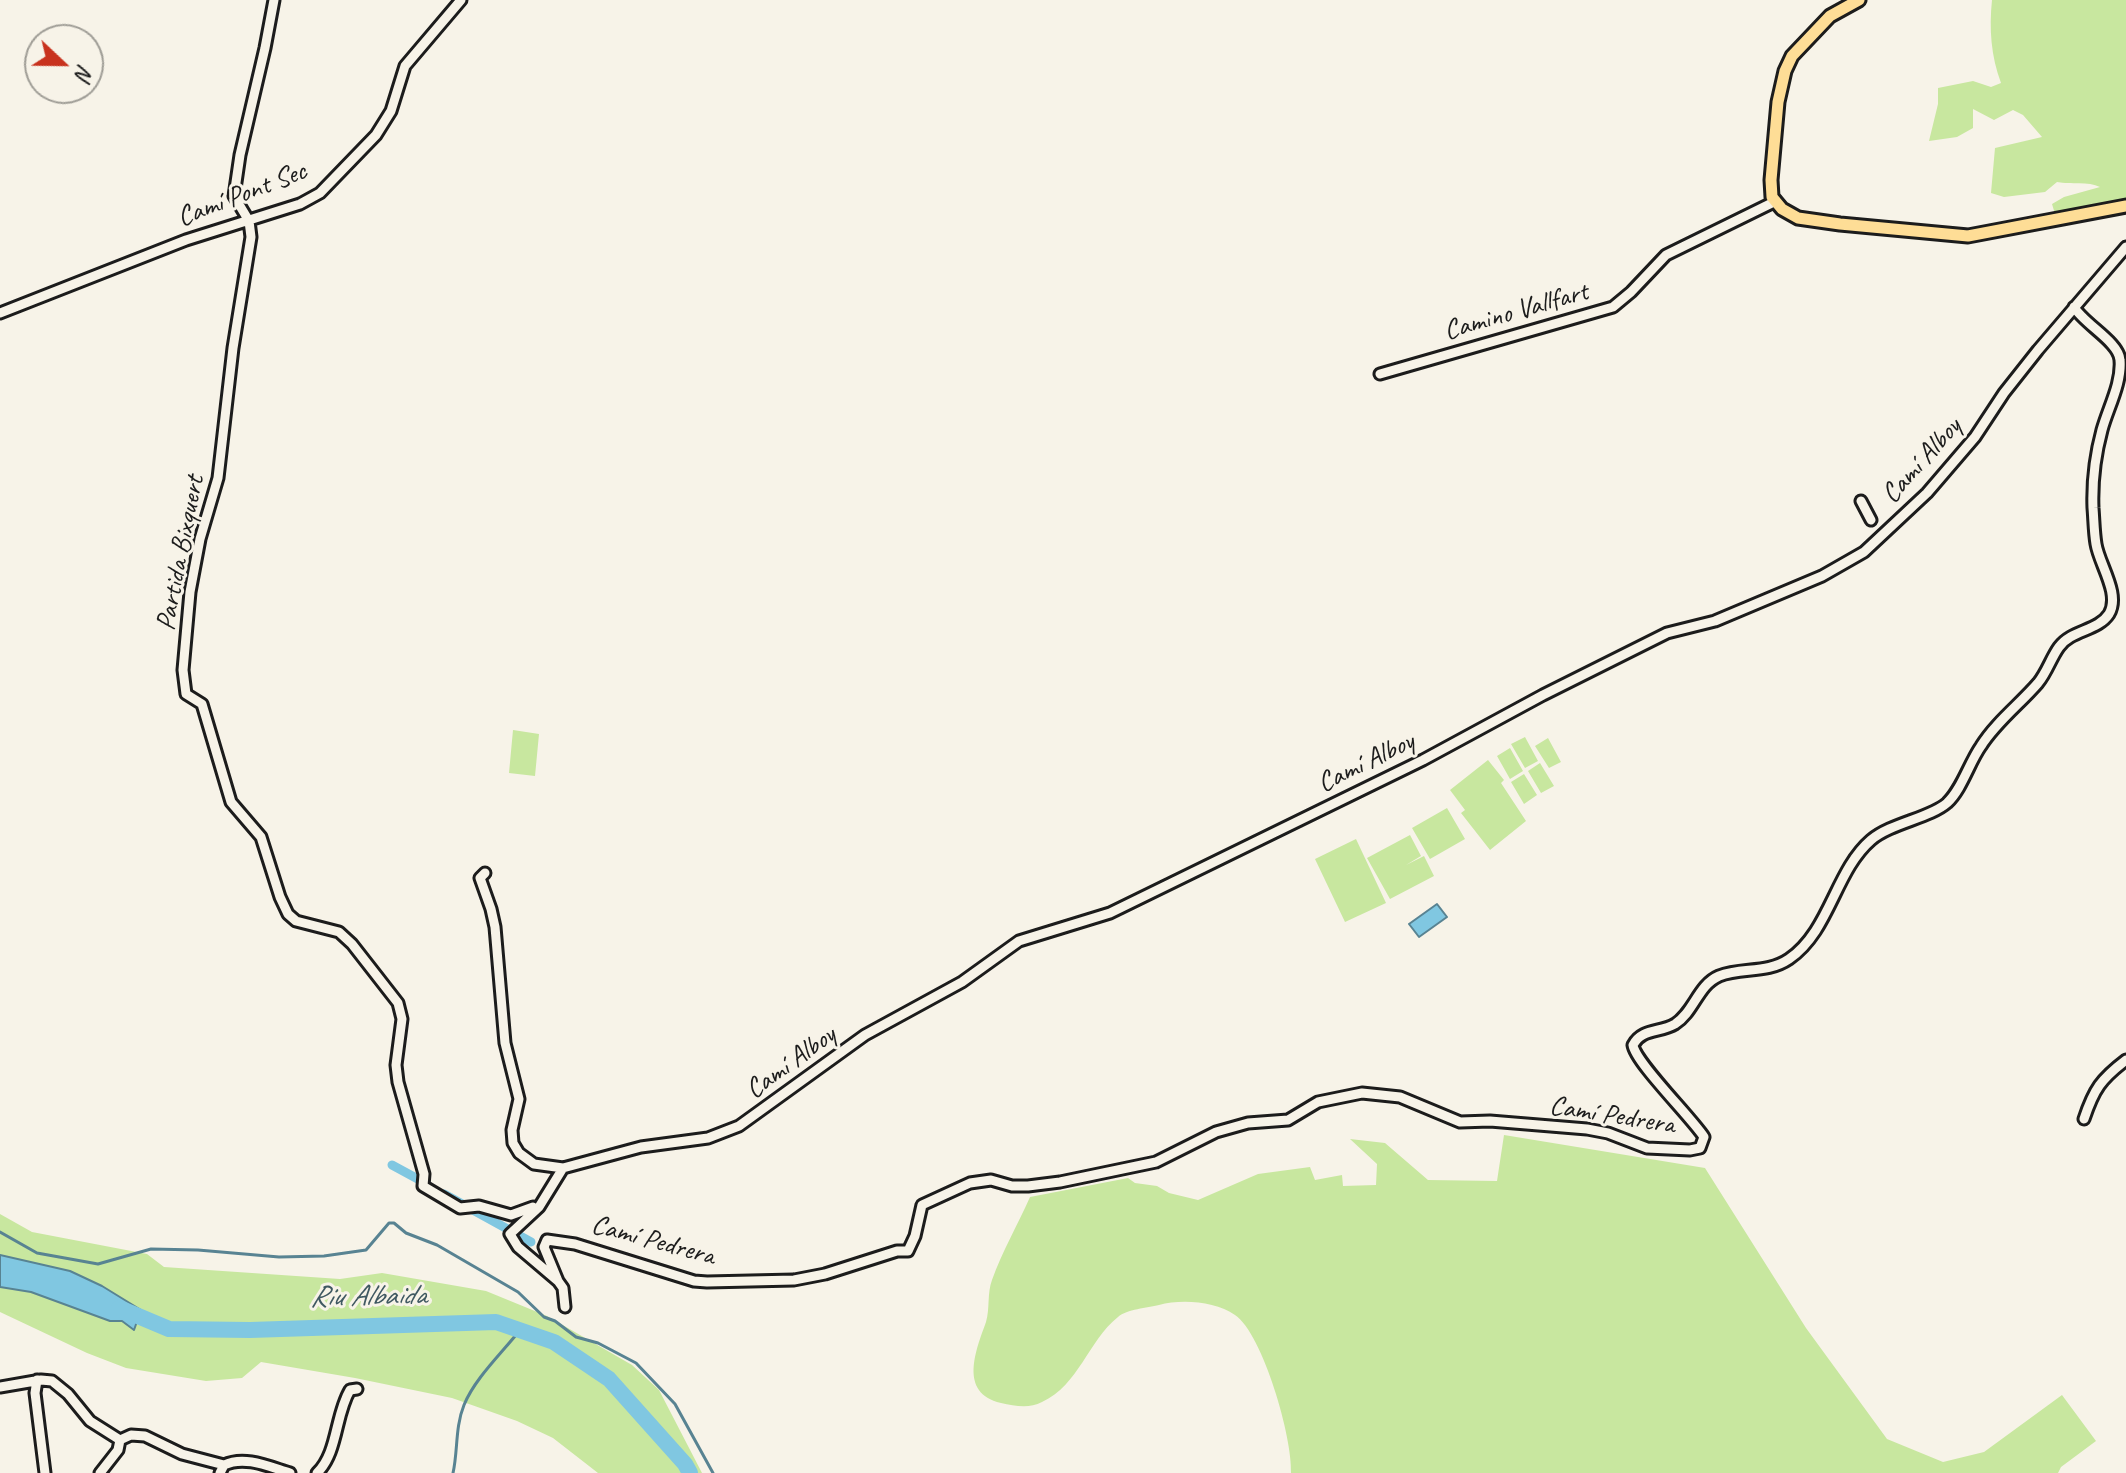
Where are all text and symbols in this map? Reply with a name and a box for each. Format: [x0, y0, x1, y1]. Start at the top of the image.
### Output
north arrow [24, 24, 104, 104]
text: N [69, 61, 100, 84]
street label: Camí Pont Sec [173, 155, 311, 235]
street label: Camino Vallfart [1440, 275, 1592, 349]
street label: Camí Alboy [1875, 411, 1969, 511]
street label: Partida Bixquert [150, 473, 212, 633]
street label: Camí Alboy [1312, 725, 1420, 801]
street label: Camí Alboy [739, 1019, 843, 1107]
street label: Camí Pedrera [1547, 1090, 1677, 1142]
street label: Camí Pedrera [588, 1208, 718, 1274]
water label: Riu Albaida [310, 1278, 426, 1316]

